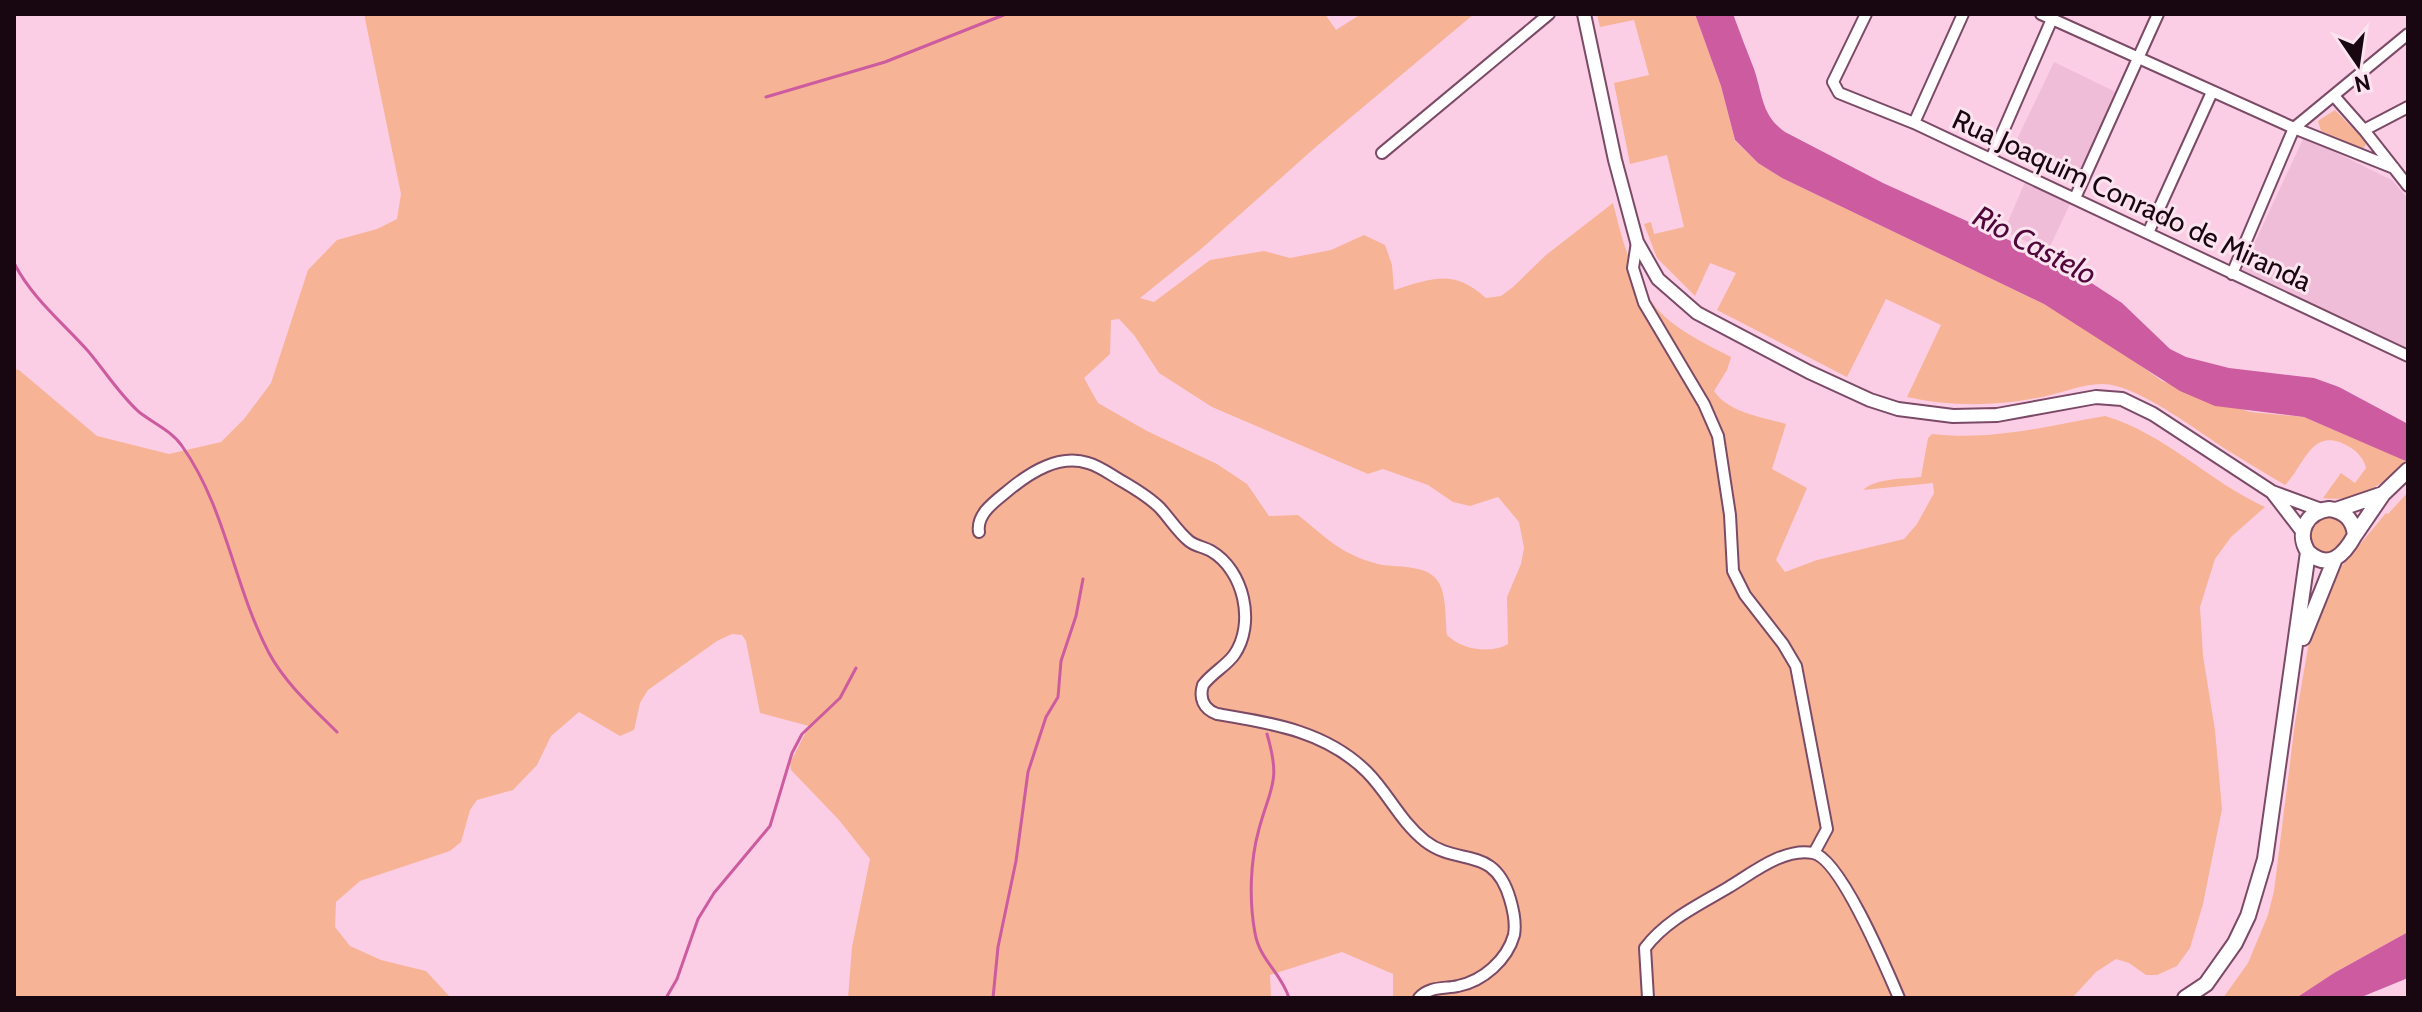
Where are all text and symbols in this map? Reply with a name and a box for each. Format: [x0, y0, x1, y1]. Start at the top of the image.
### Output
north arrow [2318, 24, 2398, 104]
text: N [2352, 68, 2373, 98]
street label: Rua Joaquim Conrado de Miranda [1947, 102, 2317, 299]
water label: Rio Castelo [1967, 197, 2103, 293]

